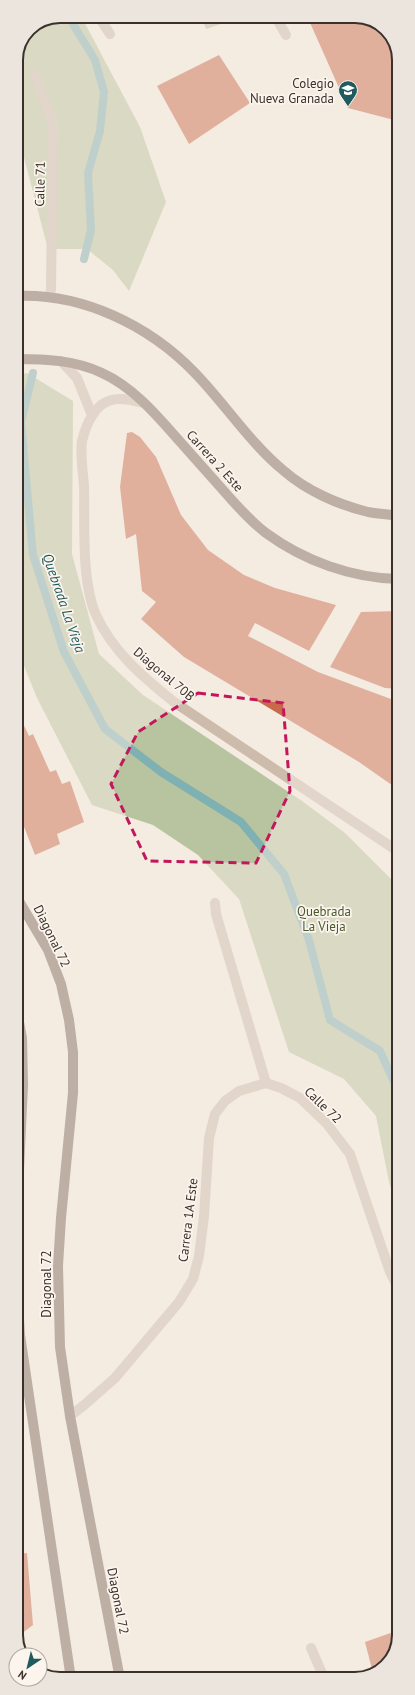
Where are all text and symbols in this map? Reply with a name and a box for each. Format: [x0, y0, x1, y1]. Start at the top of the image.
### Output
place label: Colegio Nueva Granada [250, 75, 334, 107]
school or university icon: Colegio Nueva Granada [337, 79, 359, 107]
street label: Calle 71 [31, 161, 49, 207]
street label: Carrera 2 Este [183, 427, 247, 495]
water label: Quebrada La Vieja [39, 551, 89, 655]
street label: Diagonal 70B [130, 643, 198, 705]
street label: Diagonal 72 [30, 902, 74, 970]
park label: Quebrada La Vieja [297, 903, 351, 935]
street label: Calle 72 [301, 1083, 345, 1127]
street label: Carrera 1A Este [174, 1177, 202, 1263]
street label: Diagonal 72 [38, 1250, 55, 1318]
street label: Diagonal 72 [103, 1566, 133, 1636]
north arrow [8, 1647, 48, 1687]
text: N [15, 1667, 29, 1683]

